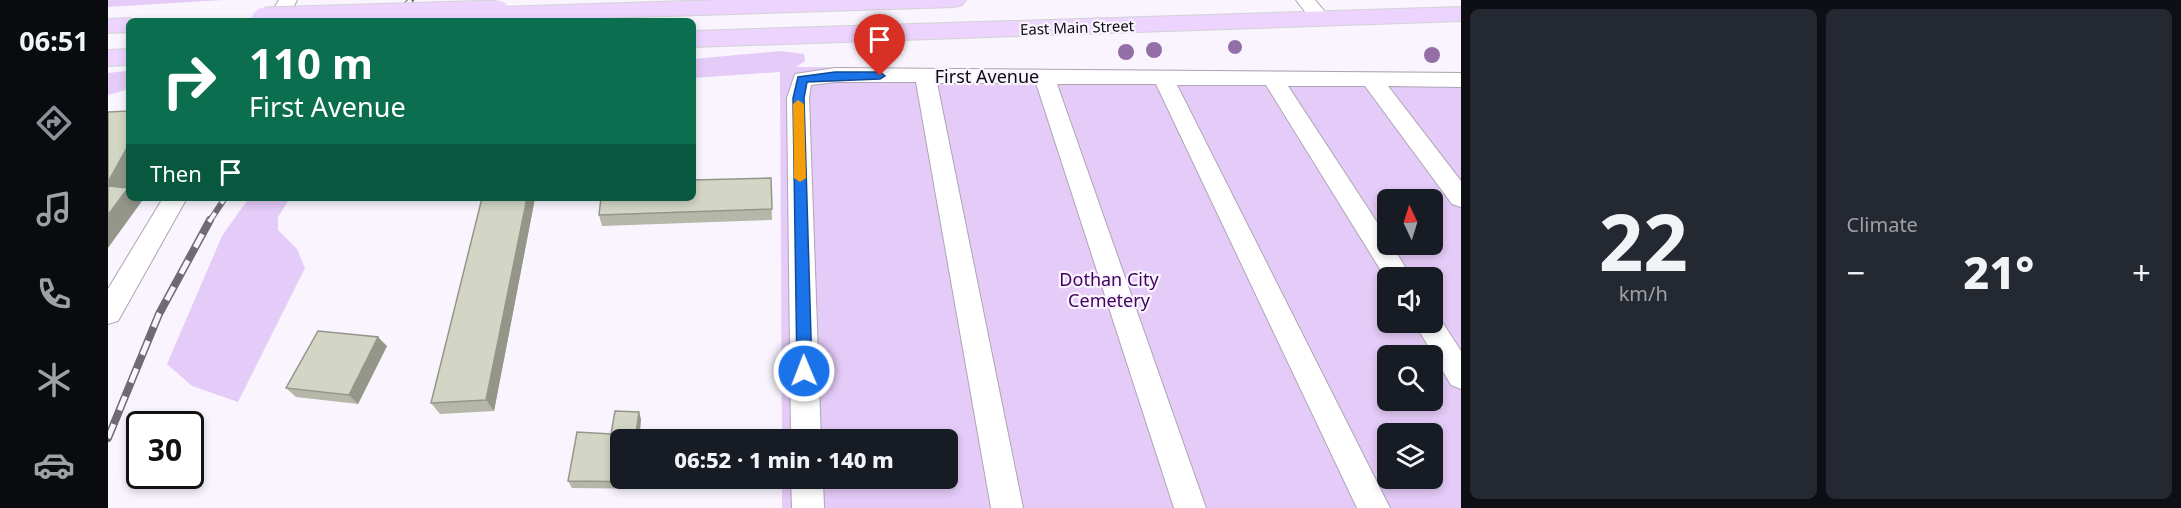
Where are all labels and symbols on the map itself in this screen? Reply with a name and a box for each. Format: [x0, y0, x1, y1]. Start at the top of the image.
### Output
pin [854, 14, 905, 76]
street label: East Main Street [1020, 15, 1135, 39]
street label: First Avenue [935, 64, 1039, 88]
north arrow [1377, 189, 1443, 255]
park label: Dothan City Cemetery [1059, 267, 1159, 312]
position arrow [772, 339, 836, 403]
speed limit sign: 30 [126, 411, 204, 489]

